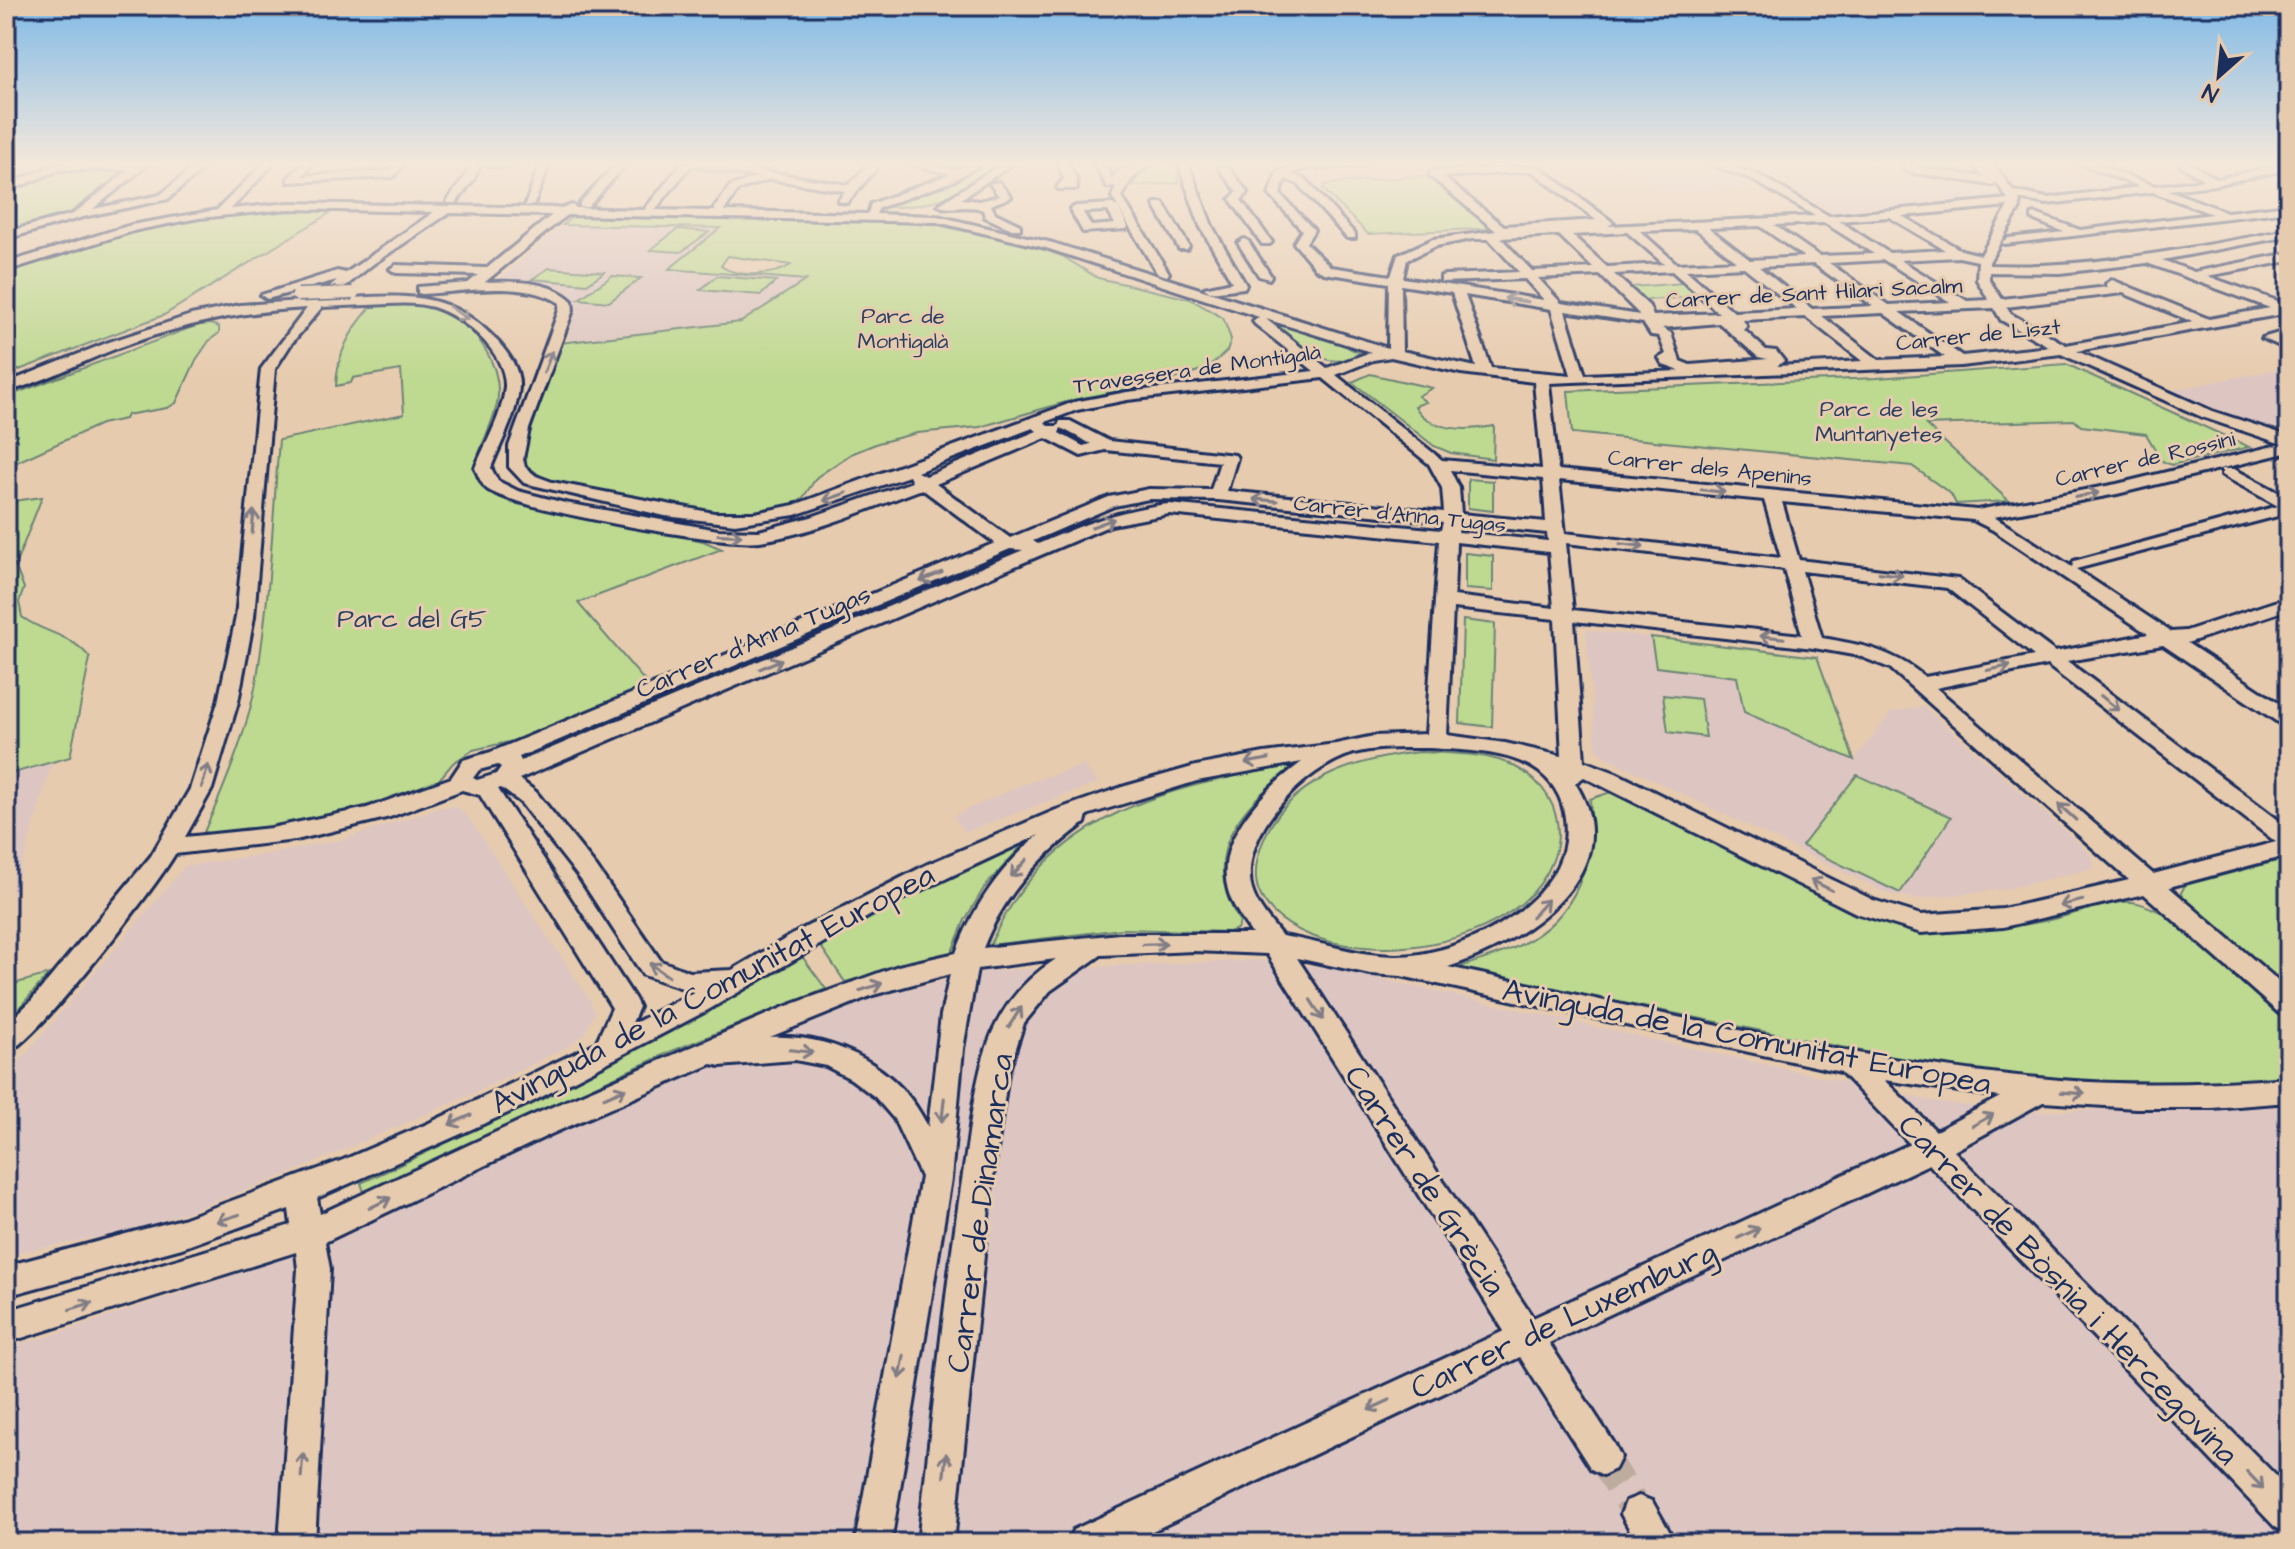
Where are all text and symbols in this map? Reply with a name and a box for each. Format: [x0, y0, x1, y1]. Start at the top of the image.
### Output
north arrow [2179, 36, 2259, 116]
text: N [2197, 75, 2224, 109]
street label: Carrer de Sant Hilari Sacalm [1665, 270, 1963, 317]
one-way arrow [1504, 291, 1529, 306]
park label: Parc de Montigalà [858, 301, 949, 358]
one-way arrow [448, 305, 469, 322]
street label: Carrer de Liszt [1894, 311, 2062, 360]
street label: Travessera de Montigalà [1072, 337, 1323, 403]
one-way arrow [542, 350, 556, 375]
park label: Parc de les Muntanyetes [1815, 394, 1943, 451]
street label: Carrer de Rossini [2052, 424, 2238, 495]
street label: Carrer dels Apenins [1606, 442, 1813, 495]
one-way arrow [1699, 484, 1725, 499]
one-way arrow [2074, 487, 2099, 502]
street label: Carrer d'Anna Tugas [1292, 488, 1508, 542]
one-way arrow [823, 490, 848, 505]
one-way arrow [1252, 492, 1278, 507]
one-way arrow [246, 509, 261, 536]
one-way arrow [1090, 515, 1115, 529]
one-way arrow [716, 528, 743, 543]
one-way arrow [1618, 538, 1645, 553]
one-way arrow [1877, 567, 1904, 582]
one-way arrow [919, 570, 944, 585]
street label: Carrer d'Anna Tugas [630, 576, 877, 710]
park label: Parc del G5 [337, 601, 487, 637]
one-way arrow [1759, 630, 1785, 645]
one-way arrow [758, 656, 783, 671]
one-way arrow [1986, 660, 2012, 675]
one-way arrow [2099, 694, 2120, 711]
one-way arrow [1245, 754, 1271, 769]
one-way arrow [198, 764, 213, 790]
one-way arrow [2057, 803, 2077, 821]
street label: Avinguda de la Comunitat Europea [483, 853, 943, 1126]
one-way arrow [1011, 857, 1029, 877]
one-way arrow [1810, 877, 1834, 893]
one-way arrow [2059, 897, 2085, 912]
one-way arrow [1531, 898, 1550, 918]
one-way arrow [1141, 936, 1168, 951]
one-way arrow [649, 962, 671, 978]
street label: Avinguda de la Comunitat Europea [1499, 968, 1995, 1107]
one-way arrow [858, 979, 883, 993]
one-way arrow [1309, 998, 1325, 1021]
one-way arrow [1007, 1006, 1023, 1028]
one-way arrow [787, 1043, 813, 1058]
street label: Carrer de Dinamarca [936, 1051, 1025, 1376]
street label: Carrer de Grècia [1333, 1057, 1516, 1305]
one-way arrow [602, 1084, 627, 1099]
one-way arrow [2059, 1086, 2086, 1101]
one-way arrow [935, 1096, 950, 1123]
street label: Carrer de Bòsnia i Hercegovina [1887, 1104, 2248, 1476]
one-way arrow [1971, 1112, 1995, 1128]
one-way arrow [448, 1114, 473, 1129]
one-way arrow [367, 1195, 391, 1210]
one-way arrow [216, 1212, 241, 1226]
one-way arrow [1736, 1224, 1761, 1239]
street label: Carrer de Luxemburg [1403, 1230, 1724, 1411]
one-way arrow [68, 1298, 94, 1313]
one-way arrow [893, 1354, 908, 1379]
one-way arrow [1367, 1398, 1391, 1413]
one-way arrow [295, 1452, 310, 1479]
one-way arrow [937, 1453, 952, 1479]
one-way arrow [2245, 1470, 2264, 1490]

